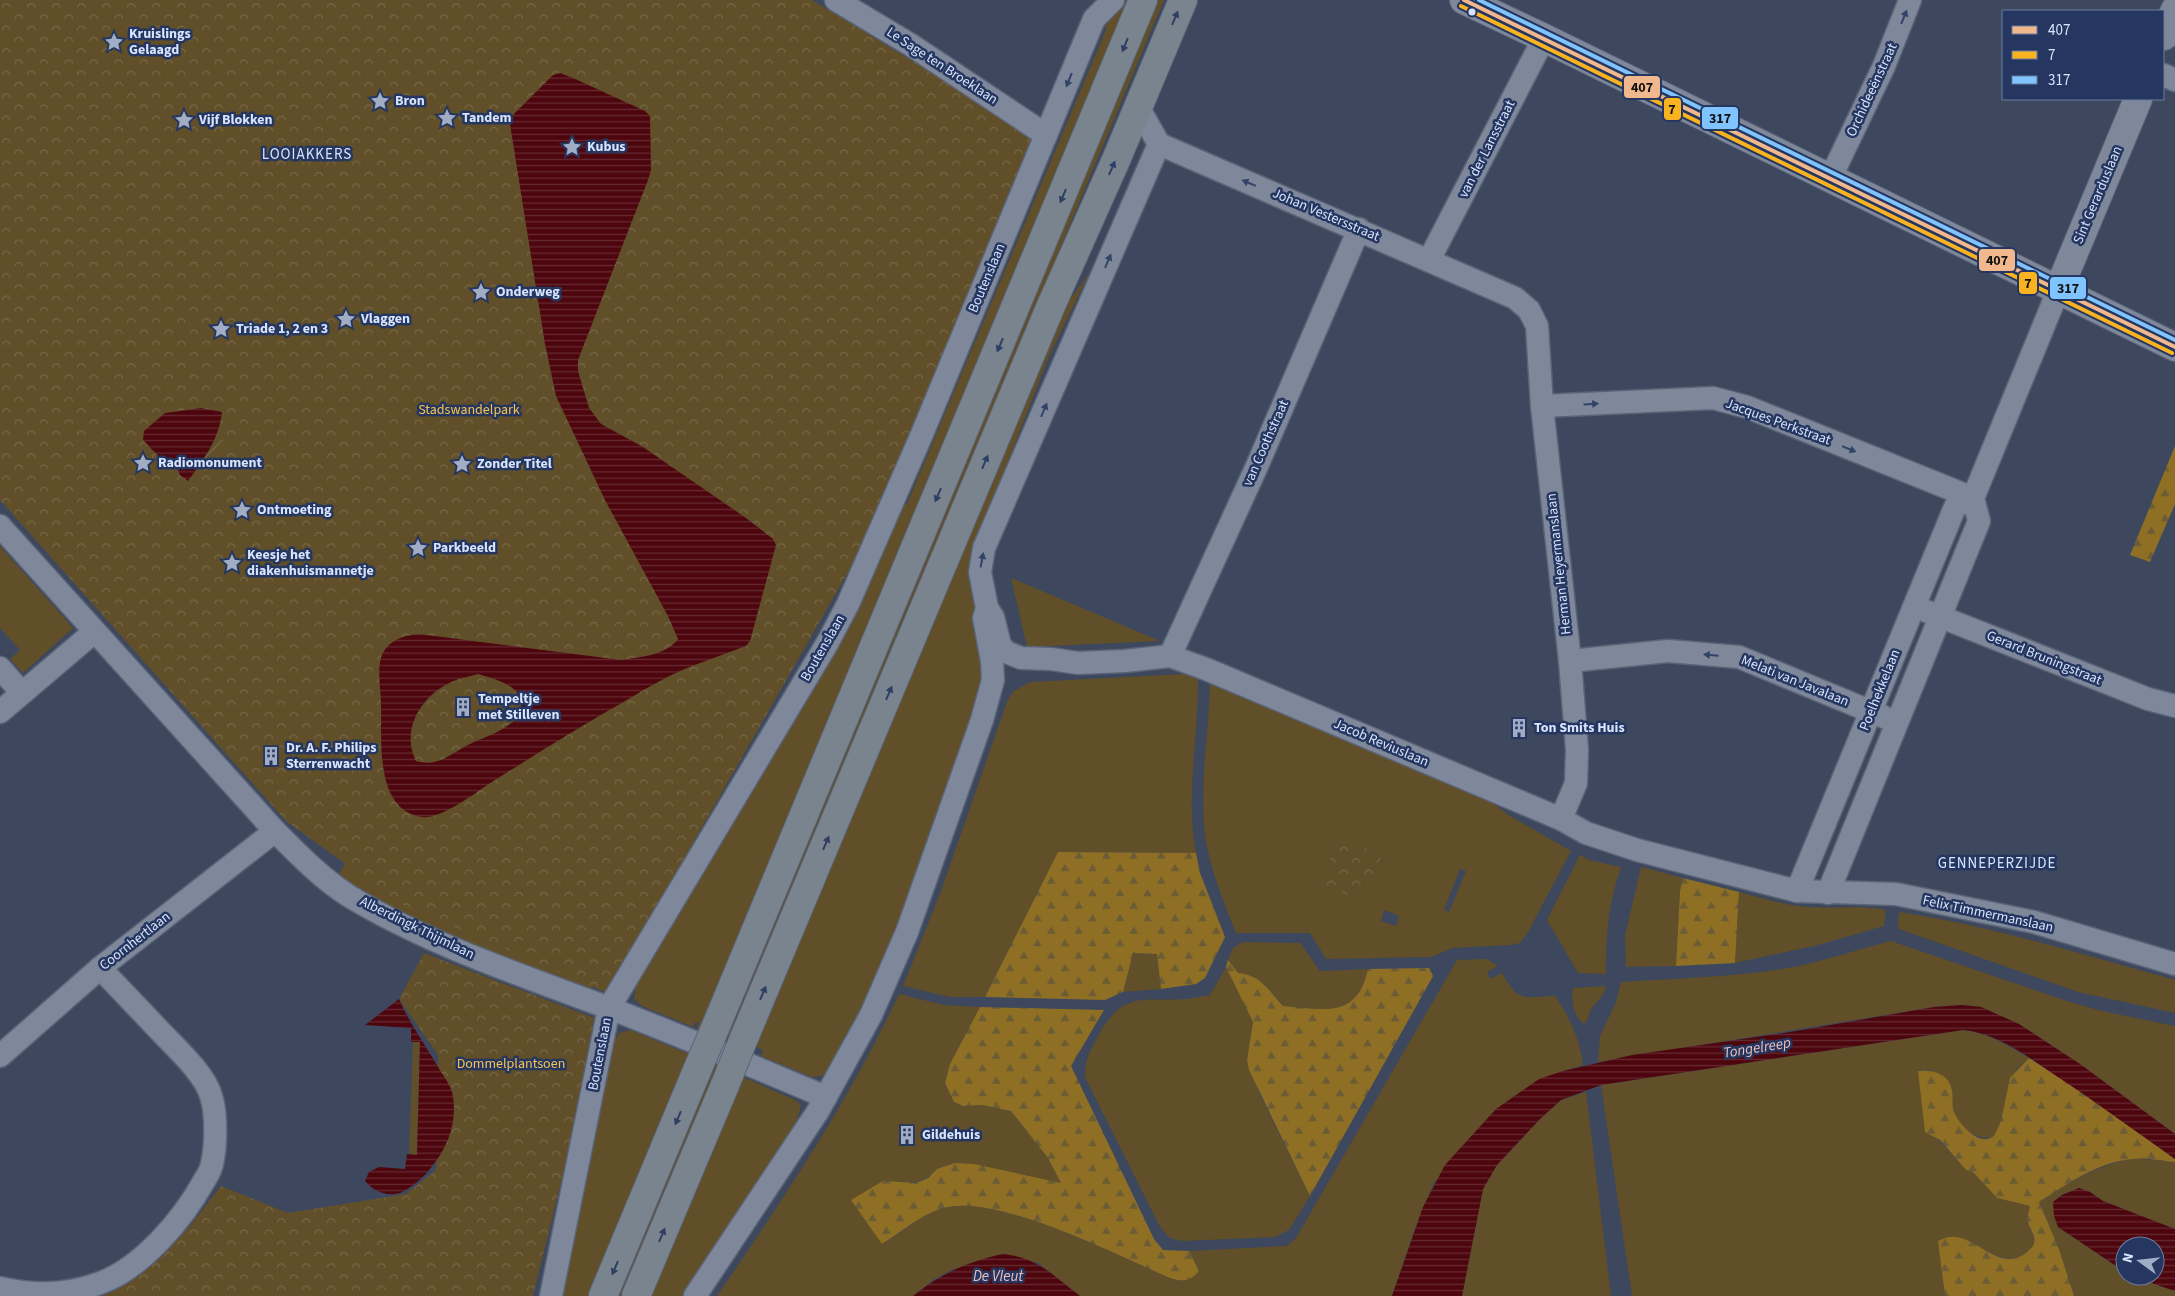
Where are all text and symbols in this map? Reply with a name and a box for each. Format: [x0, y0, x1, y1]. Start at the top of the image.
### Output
unlabelled marker [1467, 7, 1477, 17]
one-way arrow [1901, 9, 1908, 24]
legend [2002, 10, 2165, 100]
one-way arrow [1172, 11, 1180, 25]
text: 407 [2048, 20, 2070, 41]
street label: Le Sage ten Broeklaan [882, 22, 1002, 110]
place label: Kruislings Gelaagd [129, 24, 191, 60]
place icon: Kruislings Gelaagd [103, 31, 125, 53]
one-way arrow [1121, 38, 1129, 53]
street label: Orchideeënstraat [1842, 40, 1903, 140]
text: 7 [2048, 45, 2055, 66]
text: 317 [2048, 70, 2070, 91]
one-way arrow [1065, 73, 1073, 88]
line badge: 407 [1623, 75, 1661, 99]
text: 407 [1631, 78, 1653, 98]
place icon: Bron [369, 90, 391, 112]
place label: Bron [395, 91, 425, 111]
street label: van der Lansstraat [1454, 97, 1520, 201]
line badge: 7 [1663, 97, 1682, 121]
text: 7 [1668, 100, 1676, 120]
line badge: 317 [1701, 106, 1739, 130]
place icon: Tandem [436, 107, 458, 129]
place label: Tandem [462, 108, 512, 128]
place icon: Vijf Blokken [173, 109, 195, 131]
text: 317 [1709, 109, 1731, 129]
place label: Vijf Blokken [198, 110, 273, 130]
place icon: Kubus [561, 136, 583, 158]
place label: Kubus [587, 137, 626, 157]
street label: Sint Gerarduslaan [2068, 143, 2128, 247]
district label: LOOIAKKERS [262, 144, 352, 165]
one-way arrow [1109, 161, 1117, 175]
one-way arrow [1242, 178, 1256, 186]
street label: Johan Vestersstraat [1269, 183, 1383, 247]
one-way arrow [1059, 188, 1066, 203]
street label: Boutenslaan [963, 240, 1011, 316]
line badge: 407 [1978, 248, 2016, 272]
text: 407 [1986, 251, 2008, 271]
one-way arrow [1105, 254, 1113, 268]
line badge: 7 [2018, 271, 2038, 295]
text: 7 [2024, 274, 2032, 294]
line badge: 317 [2049, 276, 2087, 300]
text: 317 [2057, 279, 2079, 299]
place icon: Onderweg [470, 281, 492, 303]
place label: Onderweg [496, 282, 560, 302]
place icon: Vlaggen [335, 308, 357, 330]
place label: Vlaggen [360, 309, 410, 329]
place icon: Triade 1, 2 en 3 [210, 318, 232, 340]
place label: Triade 1, 2 en 3 [236, 319, 328, 339]
one-way arrow [996, 338, 1004, 353]
street label: Jacques Perkstraat [1723, 394, 1834, 450]
street label: van Coothstraat [1238, 396, 1294, 489]
park label: Stadswandelpark [418, 400, 520, 420]
one-way arrow [1583, 400, 1599, 408]
one-way arrow [1040, 403, 1048, 417]
one-way arrow [1842, 445, 1856, 453]
place icon: Radiomonument [132, 452, 154, 474]
place label: Radiomonument [158, 453, 262, 473]
place icon: Zonder Titel [451, 453, 473, 475]
place label: Zonder Titel [477, 454, 552, 474]
one-way arrow [982, 455, 990, 469]
one-way arrow [933, 488, 941, 502]
street label: Herman Heyermanslaan [1542, 492, 1576, 636]
place icon: Ontmoeting [231, 499, 253, 521]
place label: Ontmoeting [257, 500, 332, 520]
place icon: Parkbeeld [407, 537, 429, 559]
place label: Parkbeeld [433, 538, 496, 558]
place label: Keesje het diakenhuismannetje [247, 545, 374, 581]
place icon: Keesje het diakenhuismannetje [221, 552, 243, 574]
one-way arrow [978, 552, 986, 568]
street label: Boutenslaan [796, 611, 850, 685]
street label: Gerard Bruningstraat [1983, 626, 2105, 690]
street label: Poelhekkelaan [1855, 646, 1905, 734]
street label: Melati van Javalaan [1738, 650, 1852, 712]
one-way arrow [1703, 651, 1719, 659]
one-way arrow [885, 686, 893, 700]
place label: Tempeltje met Stilleven [478, 689, 560, 725]
building icon: Tempeltje met Stilleven [452, 696, 474, 718]
street label: Jacob Reviuslaan [1330, 714, 1432, 772]
building icon: Ton Smits Huis [1508, 717, 1530, 739]
place label: Ton Smits Huis [1534, 718, 1625, 738]
place label: Dr. A. F. Philips Sterrenwacht [286, 738, 377, 774]
building icon: Dr. A. F. Philips Sterrenwacht [260, 745, 282, 767]
one-way arrow [822, 836, 830, 850]
district label: GENNEPERZIJDE [1938, 853, 2056, 874]
street label: Felix Timmermanslaan [1921, 890, 2055, 938]
street label: Alberdingk Thijmlaan [356, 892, 478, 964]
street label: Coornhertlaan [95, 907, 175, 975]
one-way arrow [760, 985, 767, 1000]
street label: Boutenslaan [583, 1016, 617, 1092]
water label: Tongelreep [1722, 1032, 1792, 1064]
park label: Dommelplantsoen [457, 1054, 565, 1074]
one-way arrow [673, 1111, 681, 1125]
building icon: Gildehuis [896, 1124, 918, 1146]
place label: Gildehuis [922, 1125, 980, 1145]
one-way arrow [658, 1228, 666, 1242]
north arrow [2115, 1236, 2165, 1286]
text: N [2118, 1251, 2139, 1265]
one-way arrow [611, 1261, 619, 1275]
water label: De Vleut [973, 1266, 1024, 1287]

